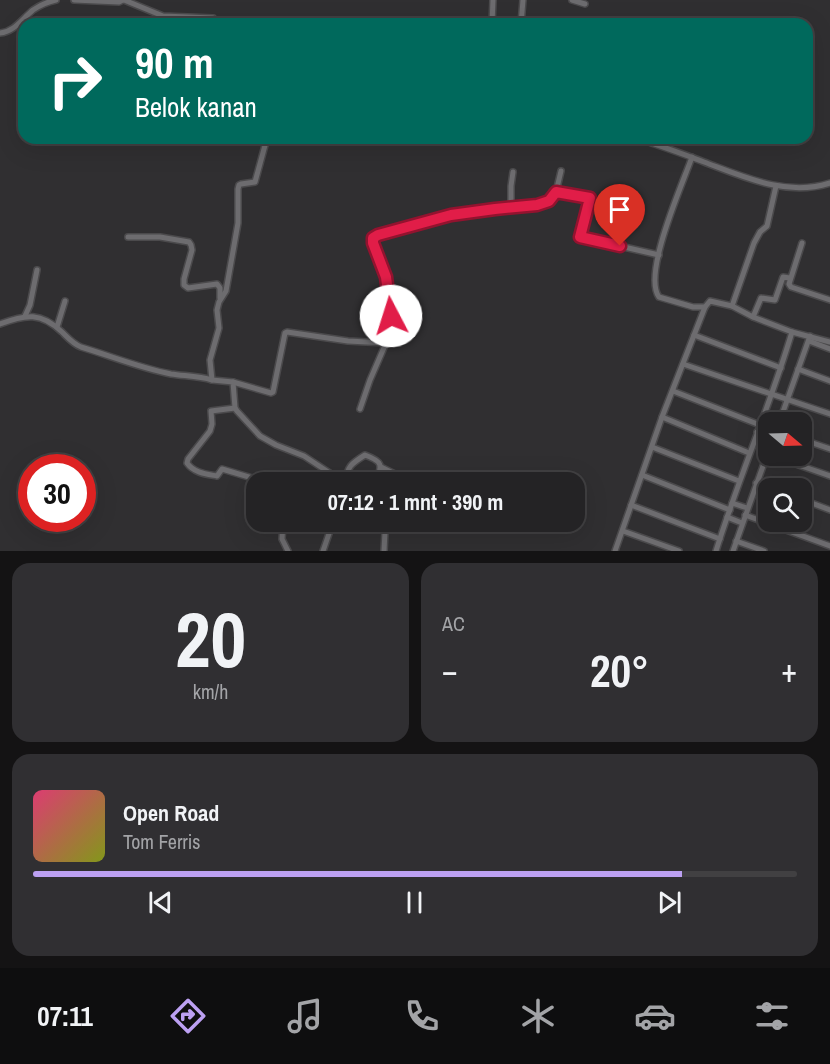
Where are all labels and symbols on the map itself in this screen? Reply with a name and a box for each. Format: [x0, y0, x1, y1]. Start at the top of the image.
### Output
pin [594, 184, 645, 246]
position arrow [359, 284, 423, 348]
north arrow [758, 412, 812, 466]
speed limit sign: 30 [18, 454, 96, 532]

